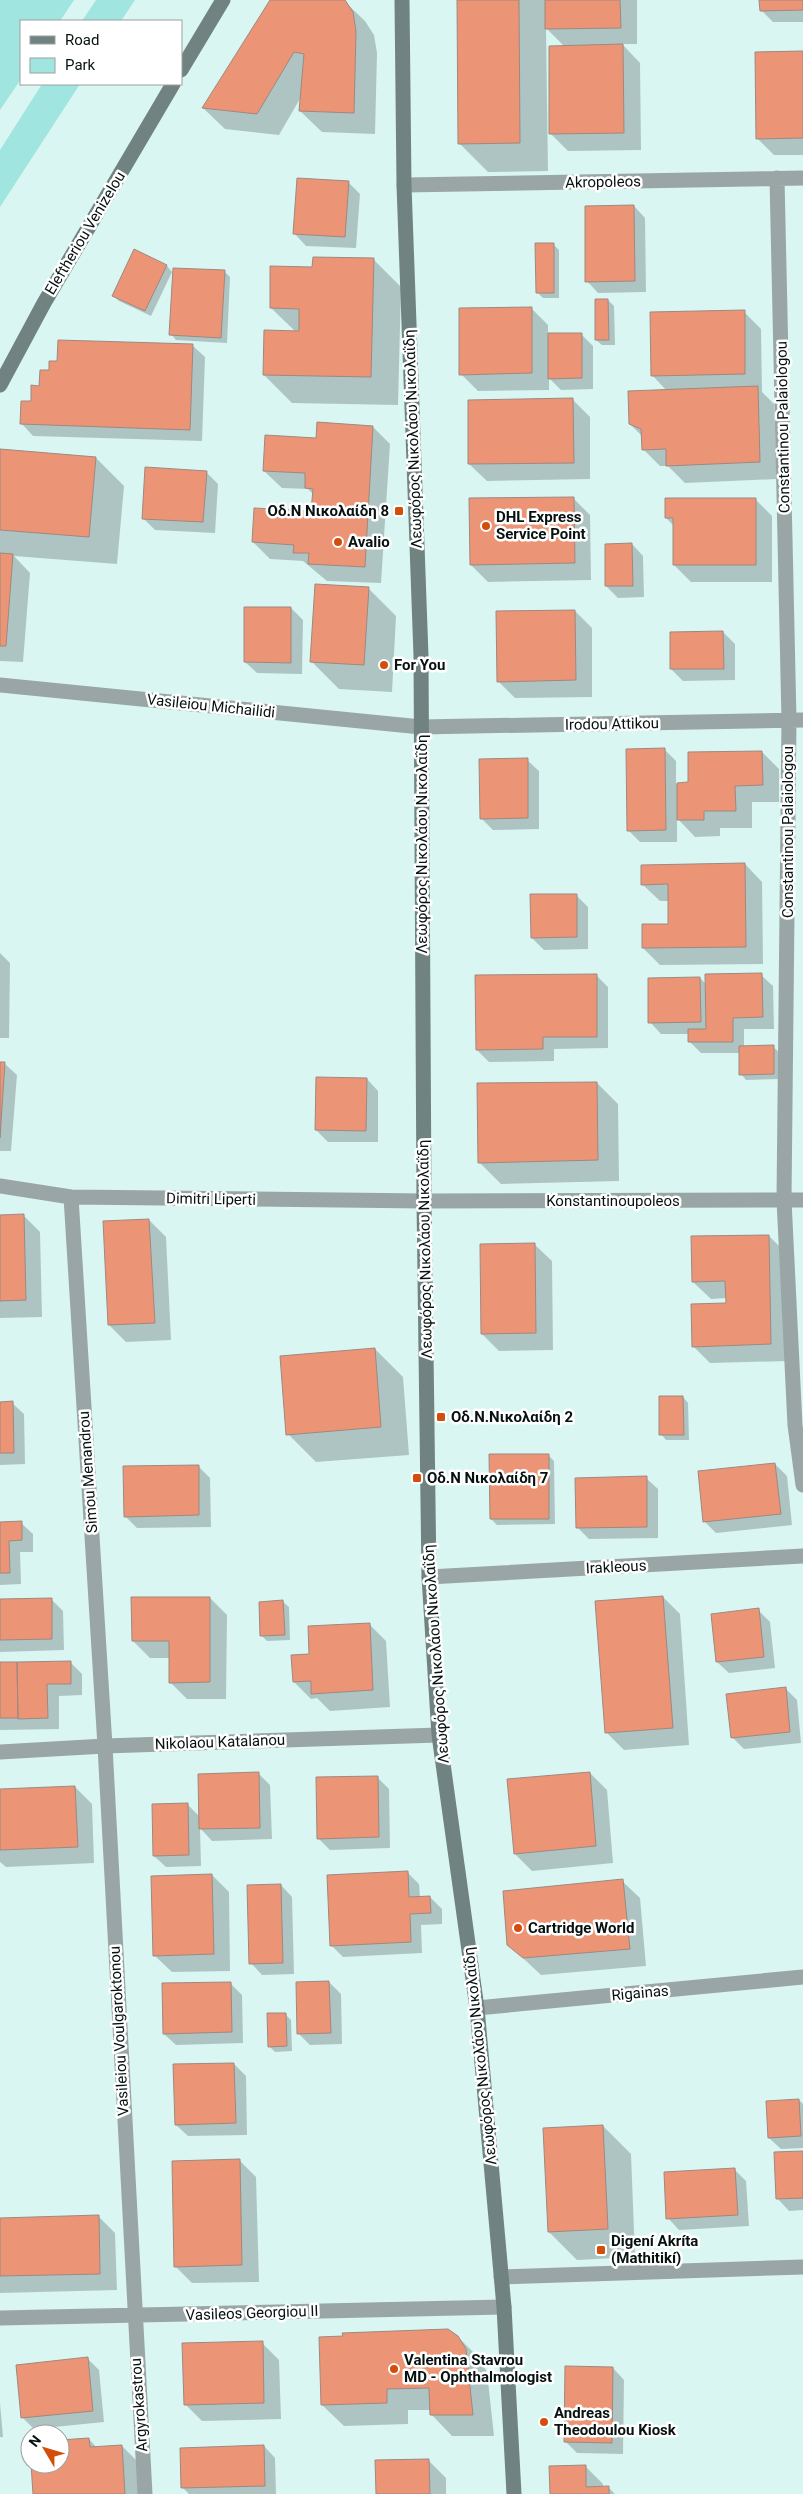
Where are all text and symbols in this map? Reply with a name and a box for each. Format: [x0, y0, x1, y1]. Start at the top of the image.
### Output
legend [20, 20, 182, 85]
text: Road [65, 31, 99, 49]
text: Park [65, 56, 96, 74]
street label: Eleftheriou Venizelou [41, 168, 129, 298]
street label: Akropoleos [565, 172, 641, 192]
street label: Λεωφόρος Νικολάου Νικολαΐδη [400, 329, 426, 549]
street label: Constantinou Palaiologou [772, 341, 794, 513]
place label: Οδ.Ν Νικολαίδη 8 [268, 502, 389, 520]
marker: Οδ.Ν Νικολαίδη 8 [393, 505, 405, 517]
place label: DHL Express Service Point [496, 508, 586, 543]
marker: DHL Express Service Point [480, 520, 492, 532]
place label: Avalio [348, 533, 390, 551]
marker: Avalio [332, 536, 344, 548]
place label: For You [394, 656, 445, 674]
marker: For You [378, 659, 390, 671]
street label: Vasileiou Michailidi [146, 690, 276, 722]
street label: Irodou Attikou [565, 714, 659, 734]
street label: Λεωφόρος Νικολάου Νικολαΐδη [413, 734, 431, 954]
street label: Constantinou Palaiologou [779, 746, 797, 918]
street label: Λεωφόρος Νικολάου Νικολαΐδη [414, 1139, 436, 1359]
street label: Dimitri Liperti [166, 1189, 256, 1209]
street label: Konstantinoupoleos [546, 1192, 680, 1210]
place label: Οδ.Ν.Νικολαίδη 2 [451, 1408, 573, 1426]
street label: Simou Menandrou [75, 1410, 101, 1534]
marker: Οδ.Ν.Νικολαίδη 2 [435, 1411, 447, 1423]
place label: Οδ.Ν Νικολαίδη 7 [427, 1469, 548, 1487]
marker: Οδ.Ν Νικολαίδη 7 [411, 1472, 423, 1484]
street label: Λεωφόρος Νικολάου Νικολαΐδη [419, 1544, 453, 1764]
street label: Irakleous [585, 1556, 647, 1578]
street label: Nikolaou Katalanou [155, 1731, 285, 1753]
place label: Cartridge World [528, 1919, 634, 1937]
marker: Cartridge World [512, 1922, 524, 1934]
street label: Vasileiou Voulgaroktonou [106, 1945, 132, 2117]
street label: Λεωφόρος Νικολάου Νικολαΐδη [460, 1946, 500, 2166]
street label: Rigainas [611, 1982, 669, 2004]
place label: Digení Akríta (Mathitikí) [611, 2232, 698, 2267]
marker: Digení Akríta (Mathitikí) [595, 2244, 607, 2256]
street label: Vasileos Georgiou II [185, 2302, 319, 2324]
place label: Valentina Stavrou MD - Ophthalmologist [404, 2351, 552, 2386]
street label: Argyrokastrou [127, 2358, 151, 2452]
marker: Valentina Stavrou MD - Ophthalmologist [388, 2363, 400, 2375]
place label: Andreas Theodoulou Kiosk [554, 2404, 677, 2439]
marker: Andreas Theodoulou Kiosk [538, 2416, 550, 2428]
north arrow [20, 2424, 70, 2474]
text: N [25, 2432, 44, 2450]

